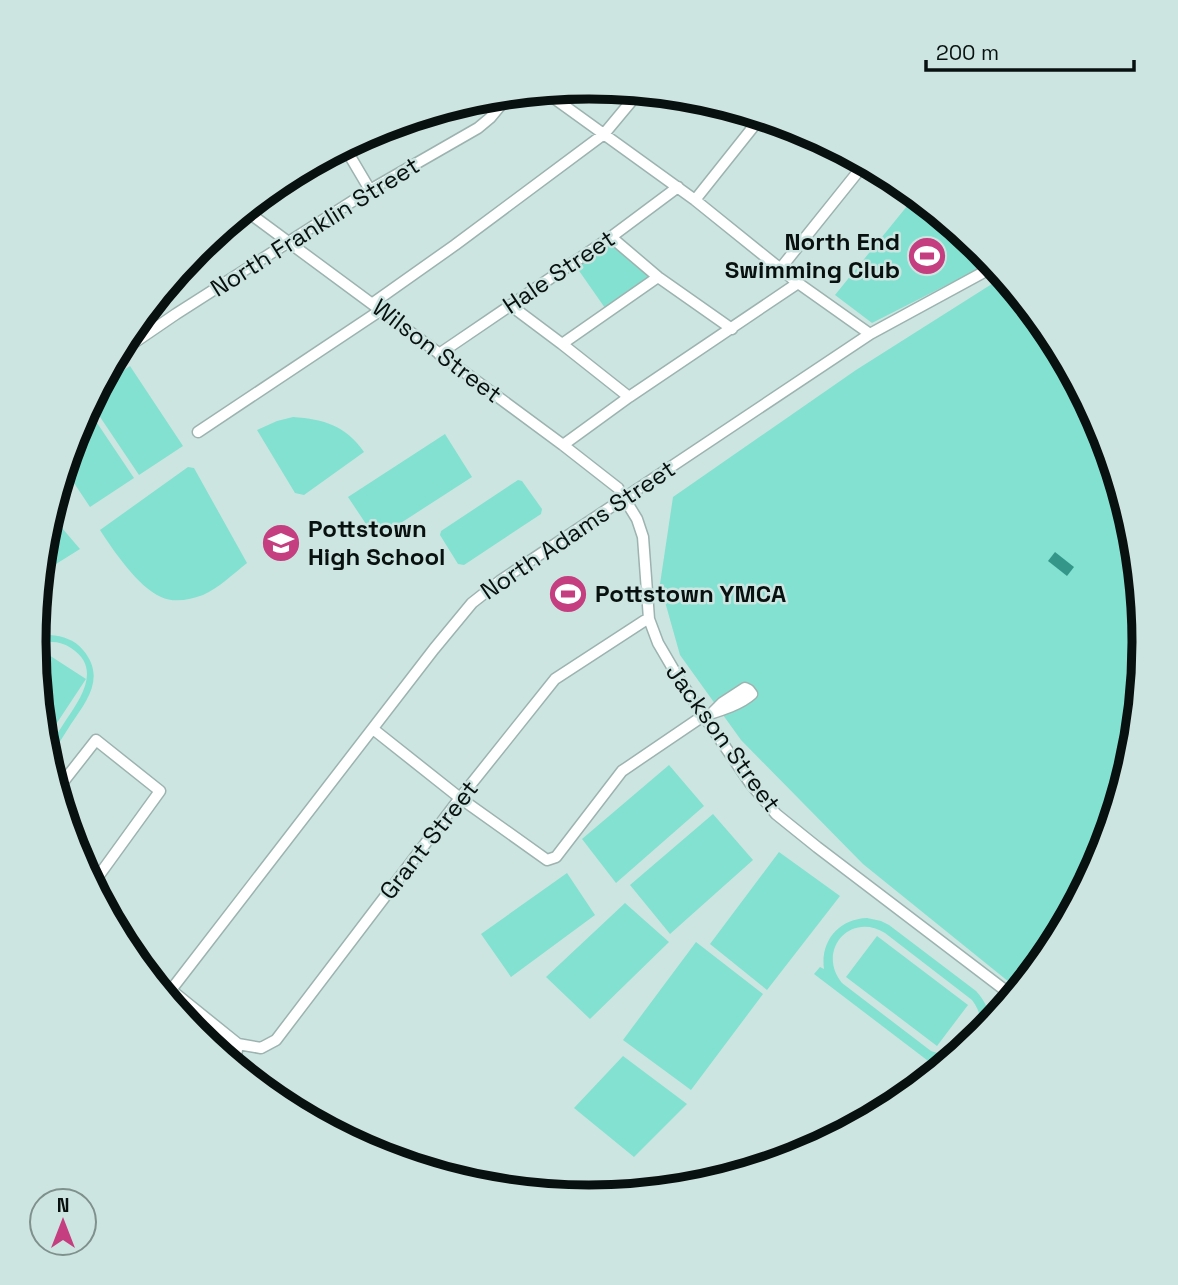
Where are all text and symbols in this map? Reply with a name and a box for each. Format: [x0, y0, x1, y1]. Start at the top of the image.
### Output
scale bar [926, 28, 1134, 72]
text: 200 m [936, 39, 999, 66]
street label: North Franklin Street [204, 150, 425, 304]
street label: Hale Street [497, 223, 621, 321]
place label: North End Swimming Club [725, 226, 900, 285]
sports icon: North End Swimming Club [906, 235, 948, 277]
street label: Wilson Street [366, 292, 508, 409]
street label: North Adams Street [474, 453, 681, 606]
place label: Pottstown High School [308, 513, 445, 572]
school or university icon: Pottstown High School [260, 522, 302, 564]
sports icon: Pottstown YMCA [547, 573, 589, 615]
place label: Pottstown YMCA [595, 578, 786, 609]
street label: Jackson Street [659, 657, 788, 818]
street label: Grant Street [372, 774, 485, 906]
north arrow [28, 1187, 98, 1257]
text: N [57, 1193, 69, 1218]

